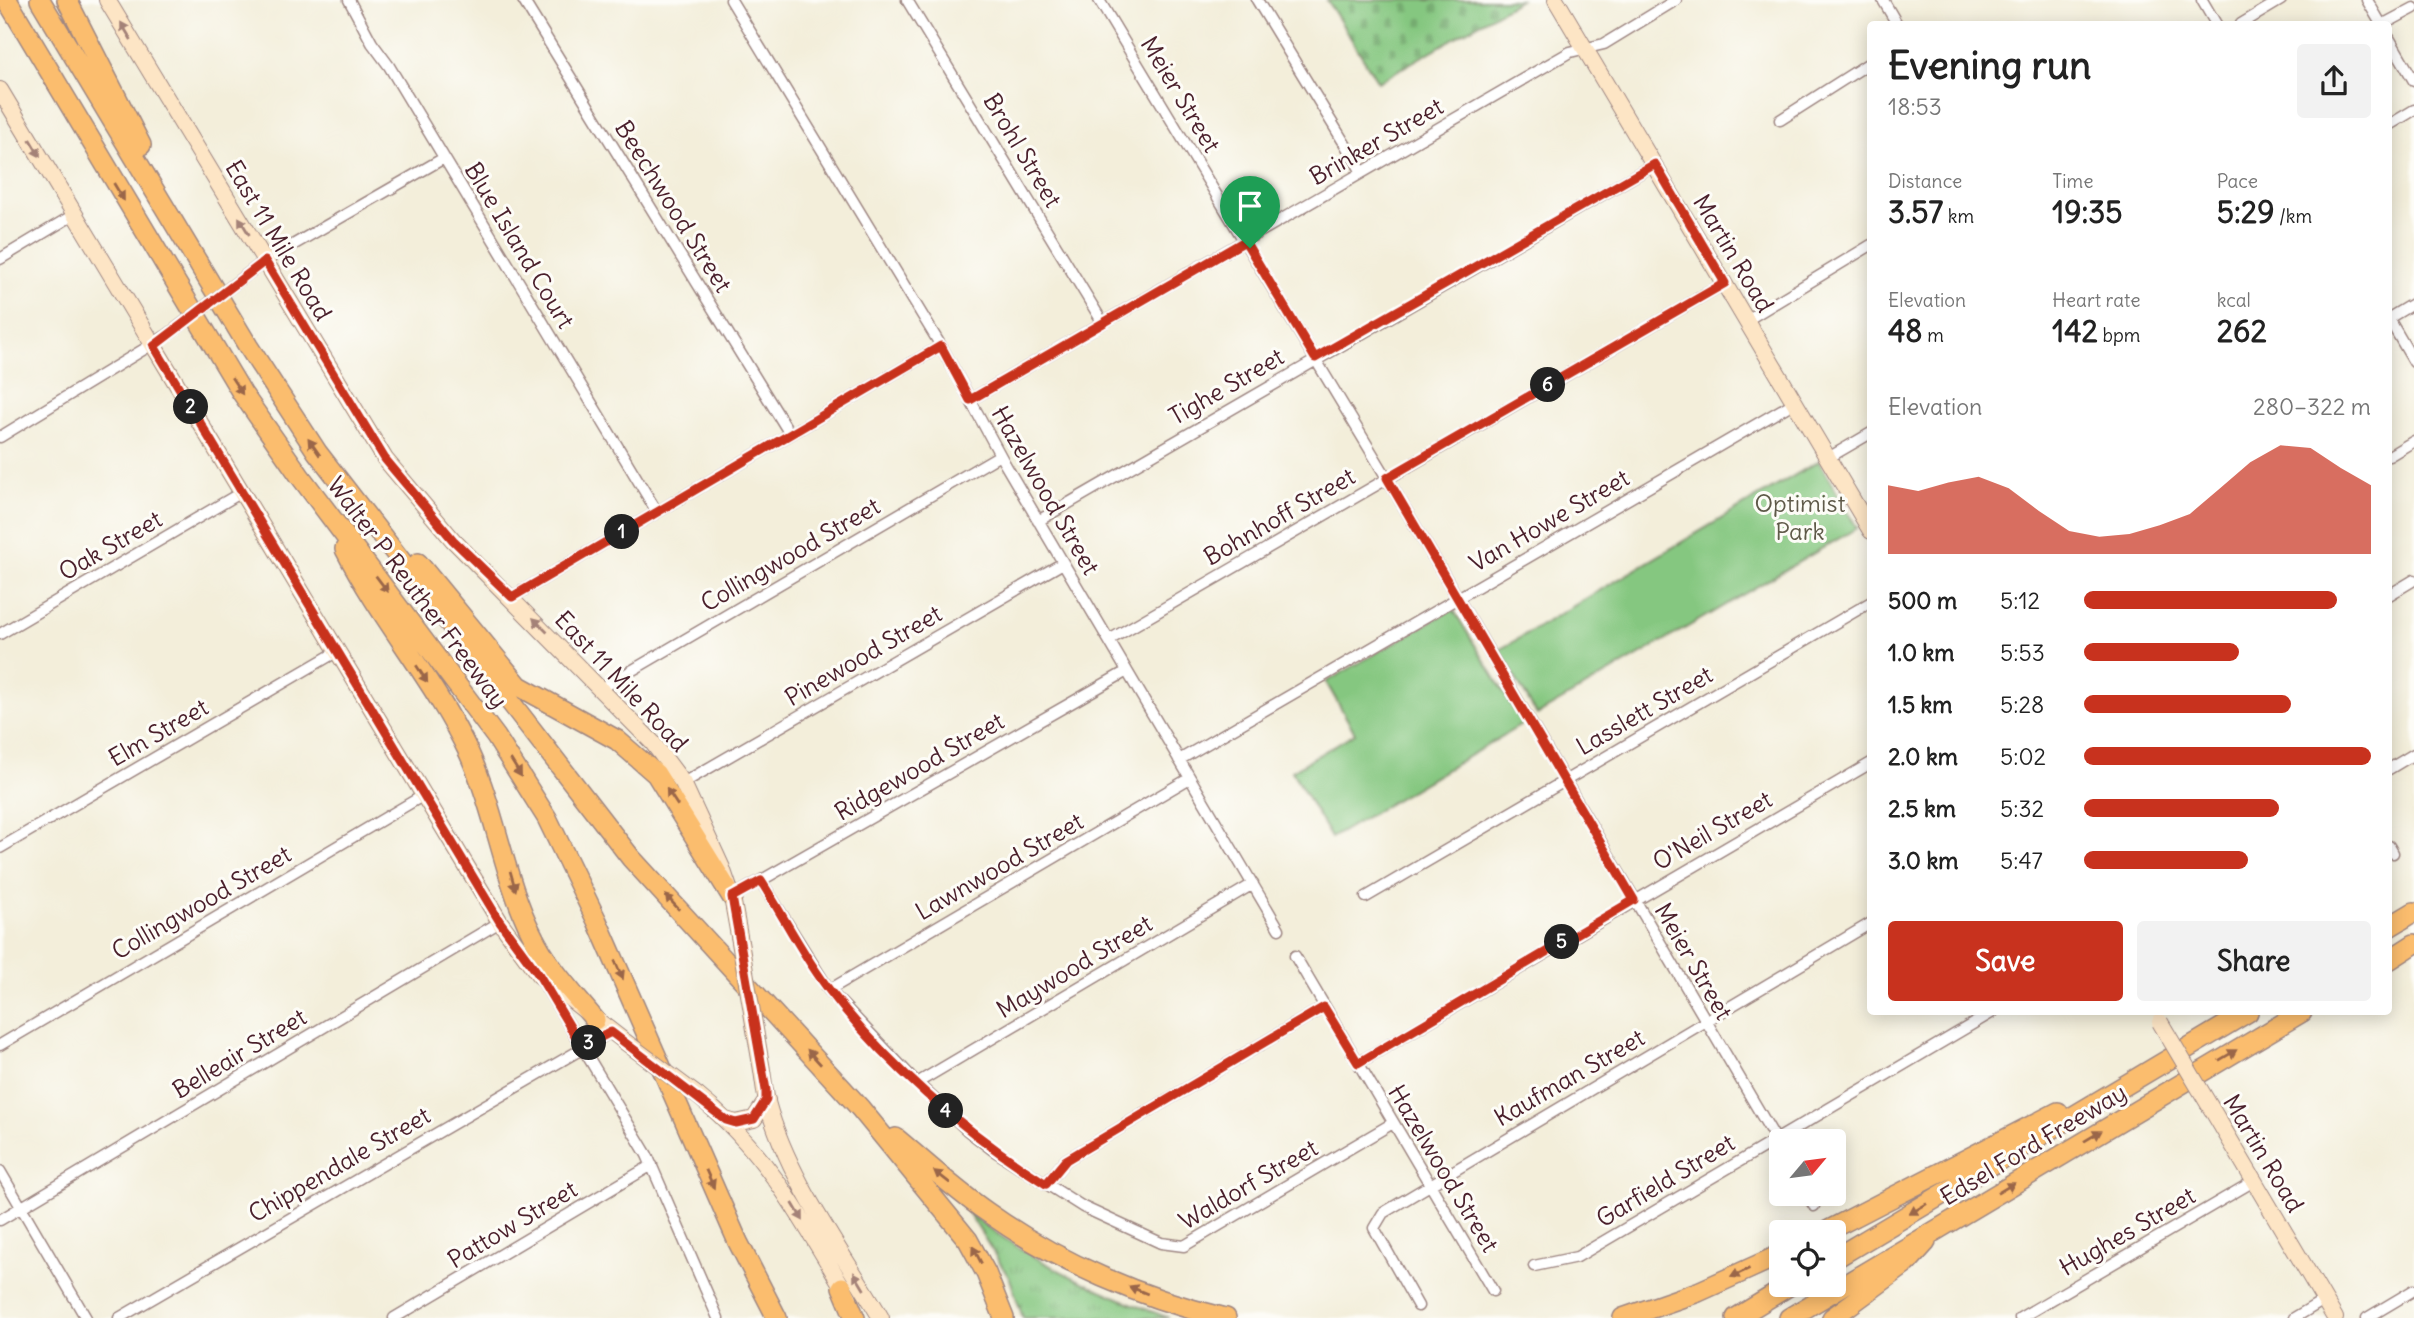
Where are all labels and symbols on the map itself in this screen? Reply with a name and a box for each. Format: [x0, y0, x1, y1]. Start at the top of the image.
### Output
one-way arrow [120, 22, 132, 41]
street label: Meier Street [1135, 31, 1227, 157]
street label: Brohl Street [977, 88, 1069, 212]
street label: Brinker Street [1304, 91, 1448, 191]
street label: Beechwood Street [609, 114, 739, 298]
one-way arrow [29, 139, 41, 158]
street label: East 11 Mile Road [219, 154, 339, 326]
street label: Blue Island Court [459, 156, 581, 334]
pin [1220, 176, 1280, 248]
one-way arrow [113, 182, 125, 201]
street label: Martin Road [1687, 189, 1781, 317]
one-way arrow [237, 216, 250, 235]
street label: Tighe Street [1163, 341, 1289, 431]
pin: 6 [1530, 368, 1566, 402]
one-way arrow [231, 376, 244, 395]
pin: 2 [174, 390, 208, 424]
street label: Hazelwood Street [986, 400, 1106, 580]
one-way arrow [307, 438, 321, 456]
street label: Bohnhoff Street [1198, 461, 1360, 571]
street label: Van Howe Street [1464, 462, 1634, 578]
street label: Walter P Reuther Freeway [321, 470, 515, 714]
park label: Optimist Park [1755, 488, 1845, 546]
street label: Collingwood Street [695, 490, 885, 618]
street label: Oak Street [53, 503, 167, 587]
pin: 1 [604, 514, 640, 550]
one-way arrow [375, 574, 390, 592]
street label: Pinewood Street [779, 598, 947, 712]
street label: East 11 Mile Road [549, 604, 695, 758]
one-way arrow [531, 617, 548, 634]
street label: Lasslett Street [1570, 659, 1718, 761]
one-way arrow [415, 665, 428, 684]
street label: Elm Street [103, 691, 213, 773]
street label: Ridgewood Street [829, 705, 1009, 827]
one-way arrow [509, 758, 522, 777]
street label: O'Neil Street [1647, 784, 1777, 876]
one-way arrow [665, 787, 678, 806]
street label: Lawnwood Street [910, 806, 1088, 926]
street label: Collingwood Street [106, 838, 296, 966]
one-way arrow [509, 871, 519, 892]
one-way arrow [664, 894, 680, 911]
street label: Meier Street [1648, 897, 1740, 1025]
street label: Maywood Street [991, 908, 1157, 1024]
pin: 5 [1544, 925, 1580, 960]
one-way arrow [613, 960, 625, 980]
street label: Belleair Street [167, 1001, 311, 1105]
street label: Kaufman Street [1489, 1022, 1649, 1132]
pin: 3 [572, 1026, 606, 1060]
one-way arrow [807, 1049, 823, 1066]
one-way arrow [2219, 1049, 2238, 1062]
street label: Edsel Ford Freeway [1935, 1077, 2131, 1211]
street label: Hazelwood Street [1382, 1079, 1506, 1257]
street label: Martin Road [2217, 1089, 2311, 1217]
pin: 4 [928, 1094, 964, 1128]
street label: Chippendale Street [243, 1100, 435, 1228]
street label: Garfield Street [1590, 1127, 1740, 1233]
north arrow [1769, 1129, 1846, 1206]
one-way arrow [2083, 1130, 2102, 1143]
street label: Waldorf Street [1173, 1132, 1323, 1236]
one-way arrow [705, 1168, 716, 1189]
one-way arrow [933, 1170, 951, 1184]
street label: Pattow Street [442, 1174, 582, 1274]
street label: Hughes Street [2054, 1180, 2200, 1282]
one-way arrow [1997, 1182, 2016, 1195]
one-way arrow [792, 1202, 804, 1221]
one-way arrow [1909, 1202, 1928, 1215]
one-way arrow [971, 1246, 983, 1265]
one-way arrow [1730, 1267, 1750, 1279]
one-way arrow [853, 1272, 866, 1291]
one-way arrow [1127, 1284, 1148, 1295]

